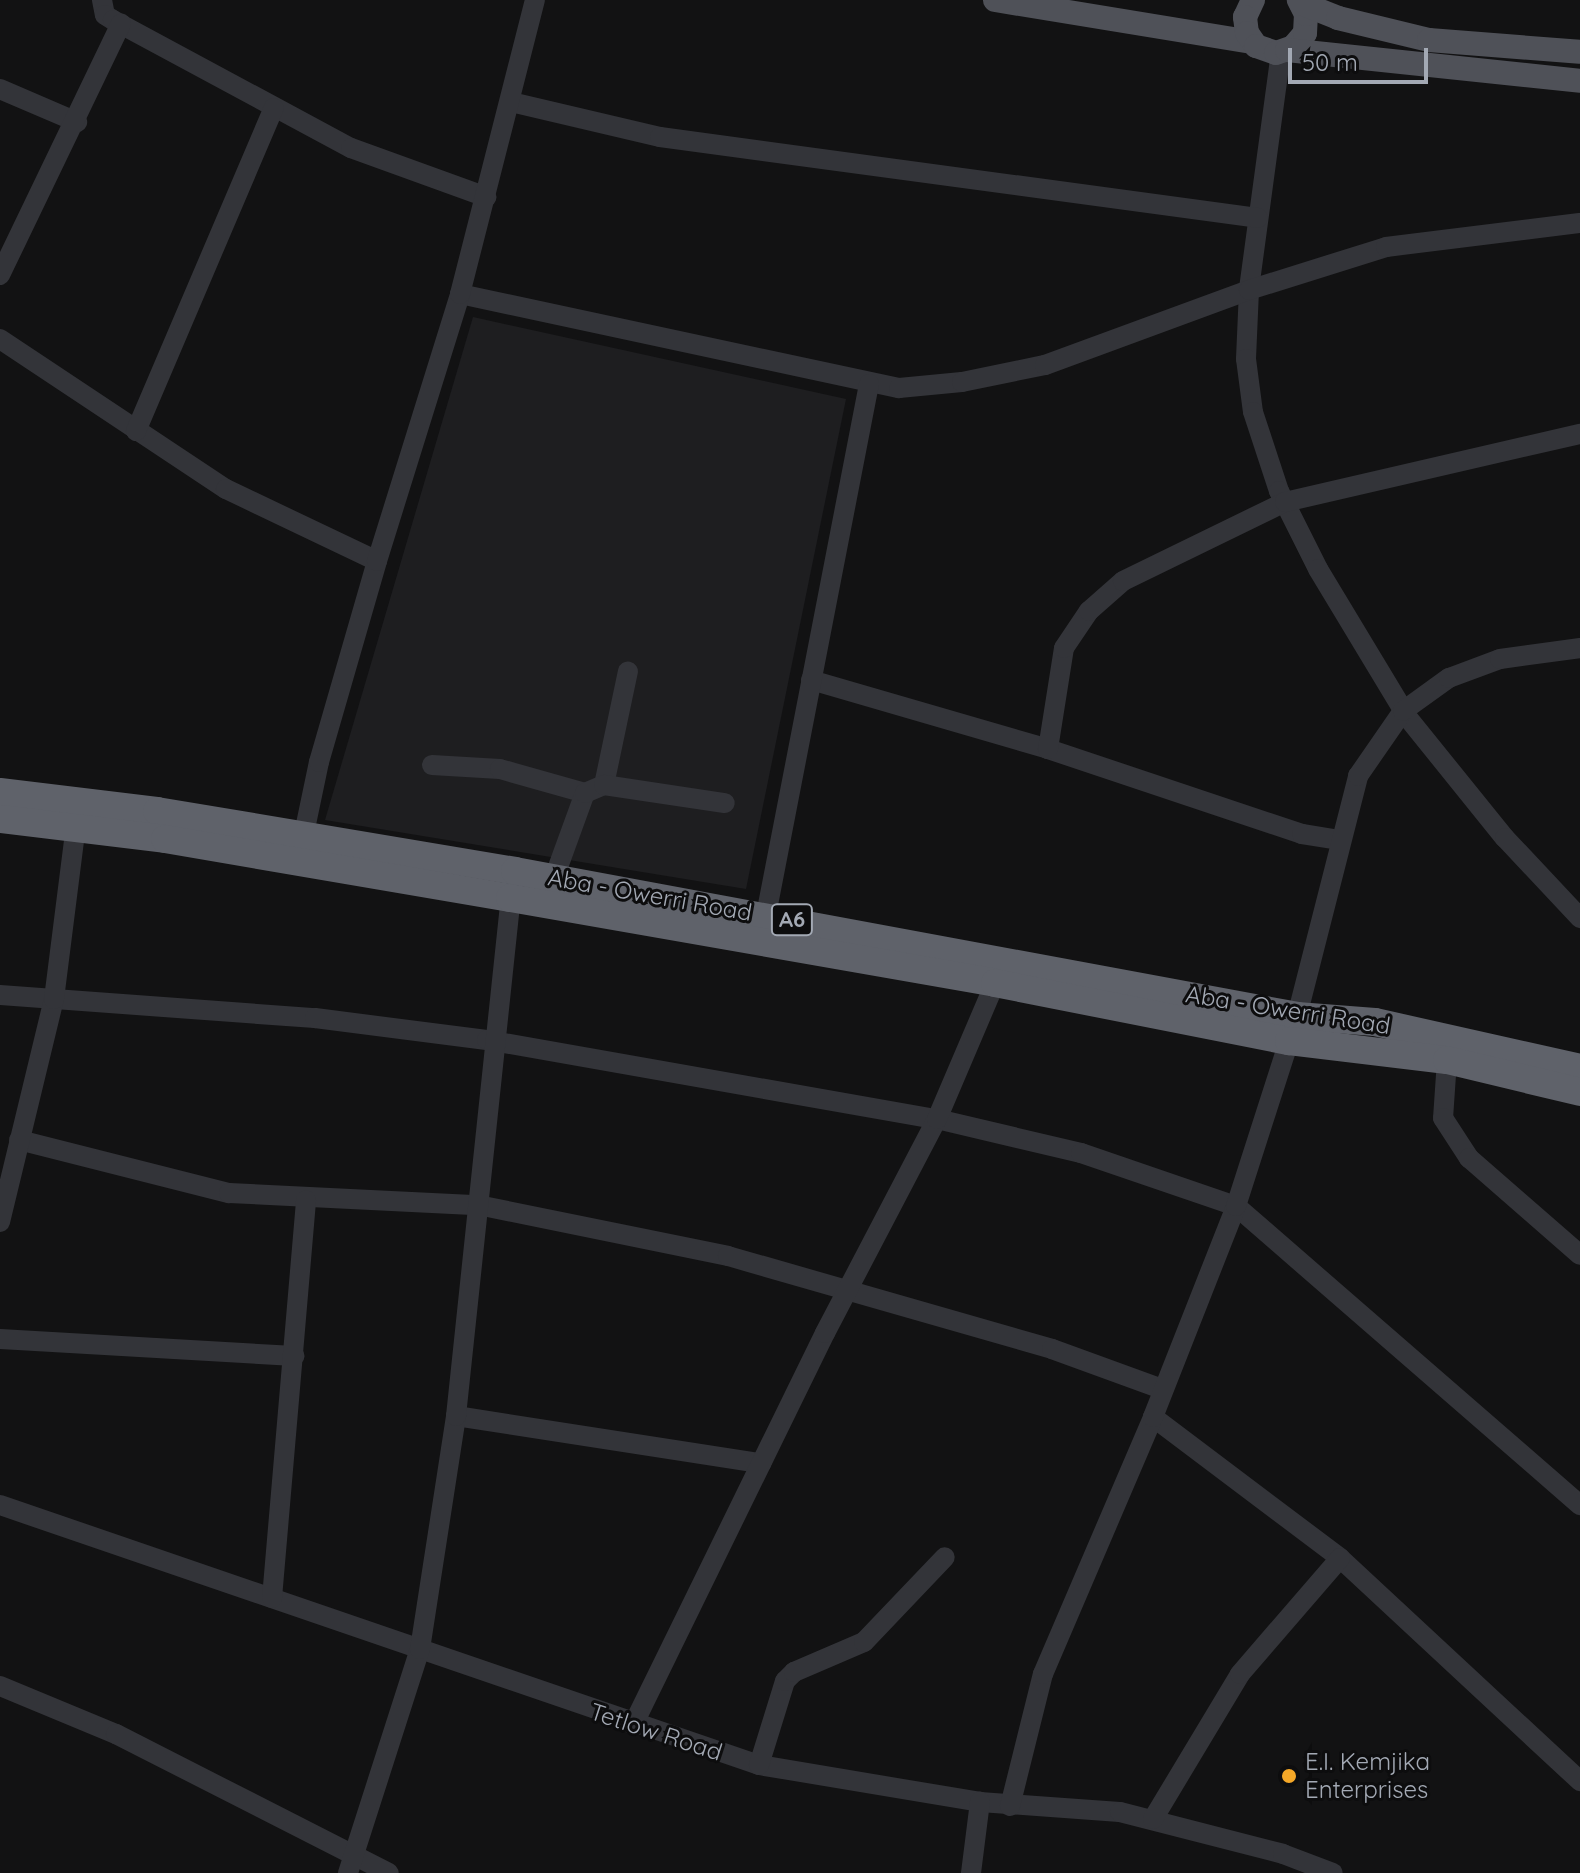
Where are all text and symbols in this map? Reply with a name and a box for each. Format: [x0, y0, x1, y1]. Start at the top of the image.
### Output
scale bar [1292, 32, 1432, 82]
text: 50 m [1302, 47, 1358, 77]
street label: Aba - Owerri Road [546, 863, 754, 927]
road number: A6 [770, 902, 814, 938]
street label: Aba - Owerri Road [1184, 980, 1392, 1040]
street label: Tetlow Road [586, 1697, 726, 1767]
place label: E.I. Kemjika Enterprises [1305, 1748, 1430, 1804]
marker: E.I. Kemjika Enterprises [1280, 1767, 1298, 1785]

